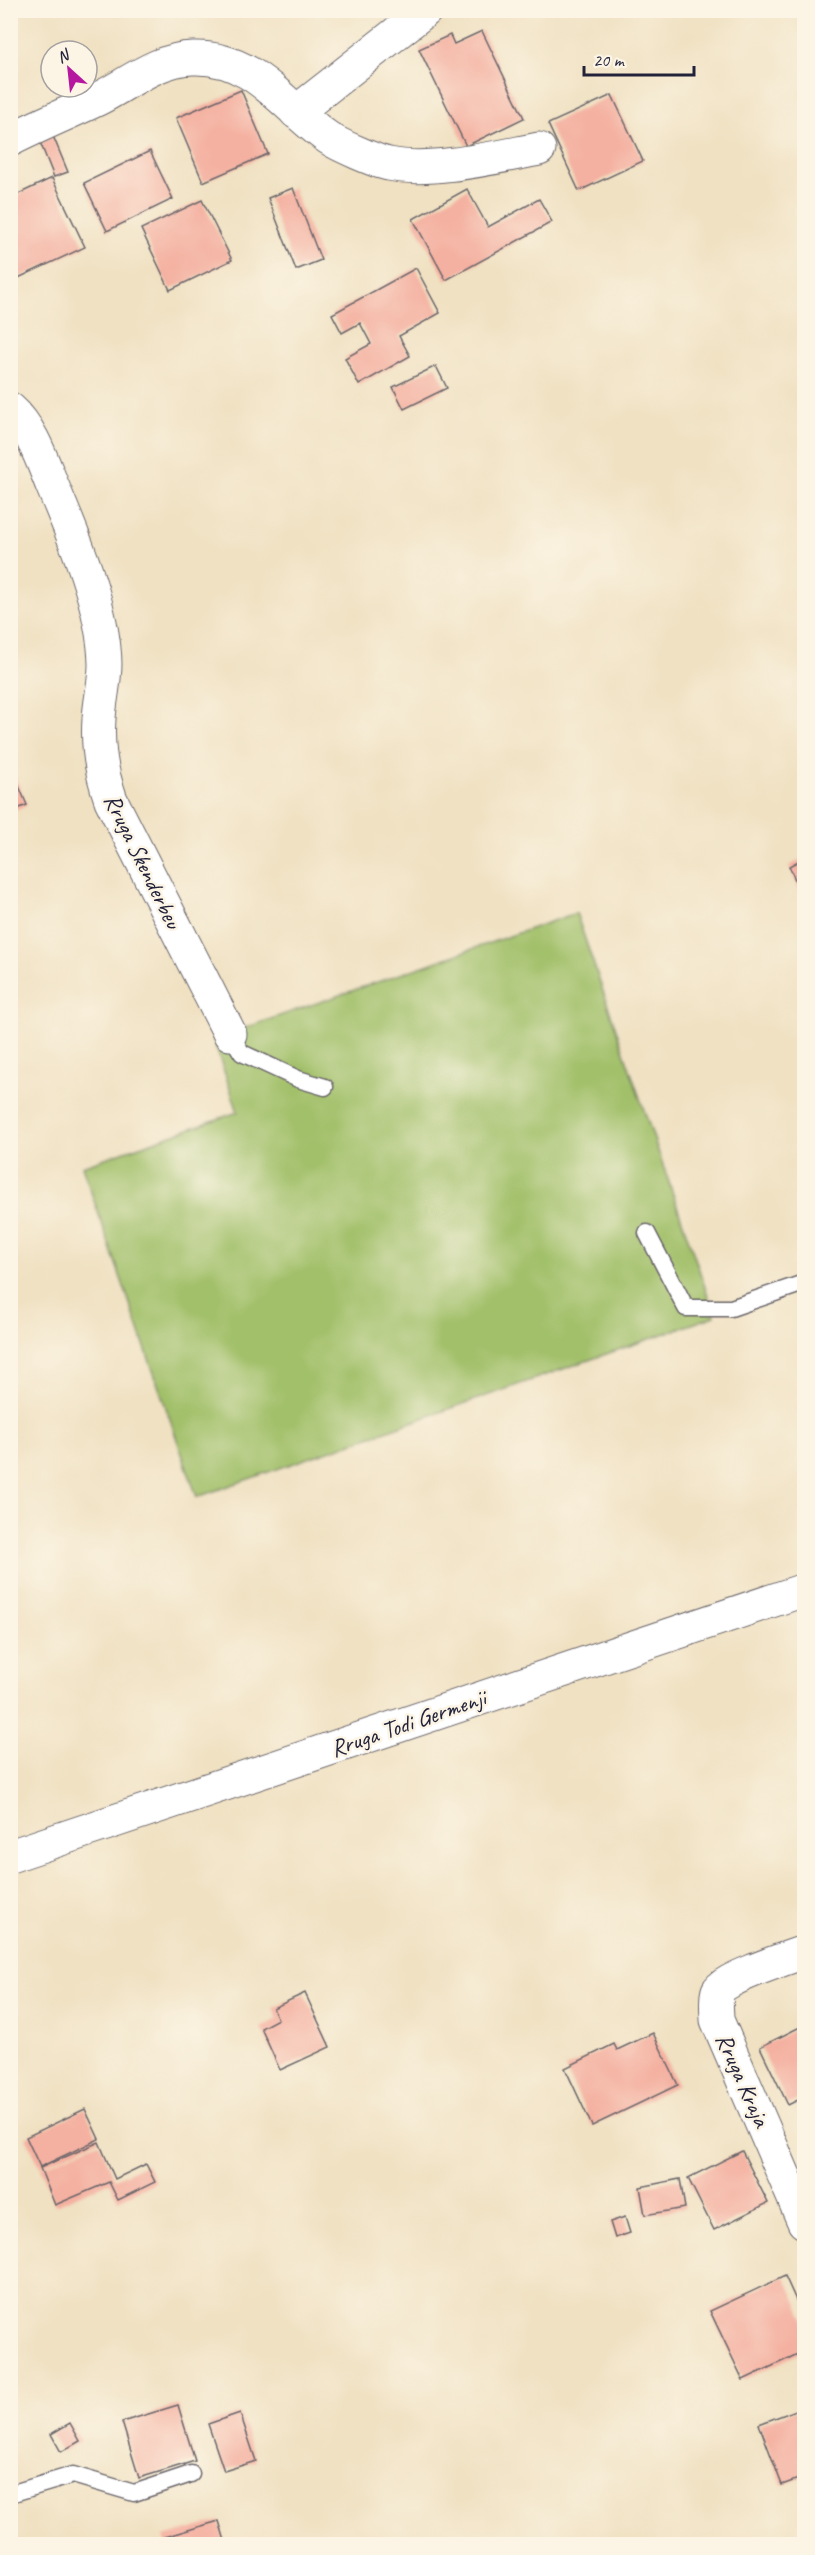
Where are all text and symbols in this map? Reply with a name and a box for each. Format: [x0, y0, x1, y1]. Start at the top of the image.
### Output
north arrow [39, 39, 99, 99]
scale bar [584, 39, 694, 77]
text: N [54, 44, 74, 68]
text: 20 m [593, 49, 626, 71]
street label: Rruga Skenderbeu [97, 789, 189, 935]
street label: Rruga Todi Germenji [326, 1682, 492, 1764]
street label: Rruga Kraja [709, 2029, 778, 2133]

